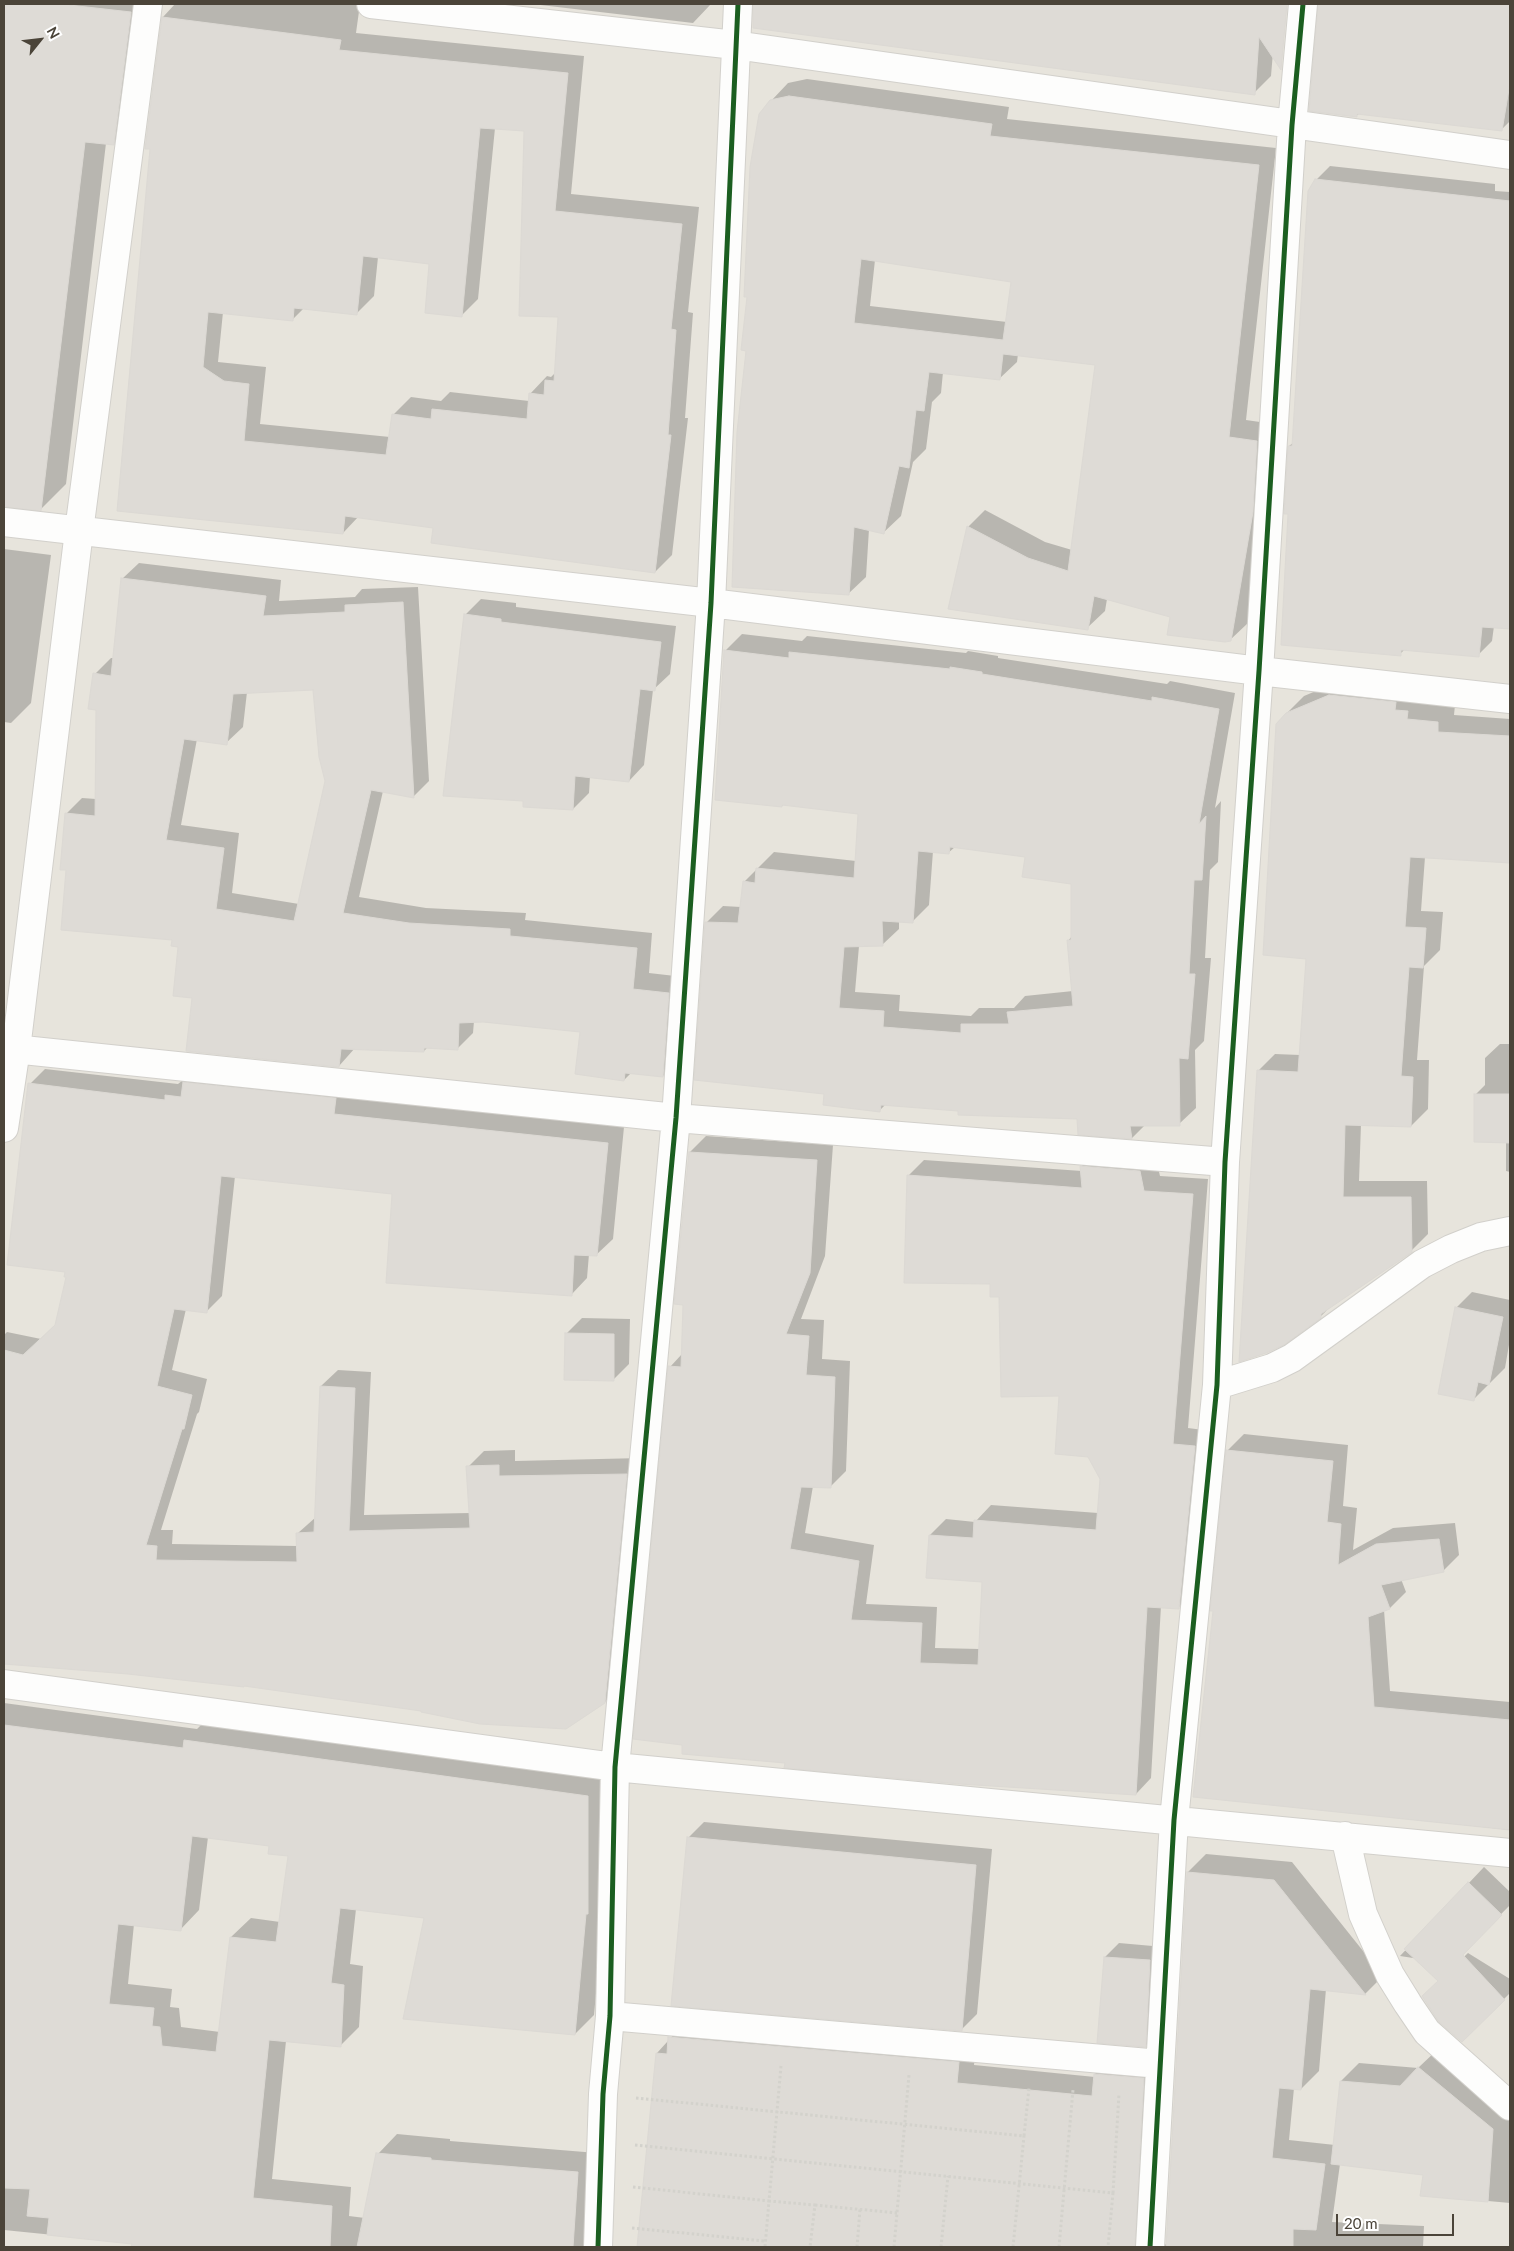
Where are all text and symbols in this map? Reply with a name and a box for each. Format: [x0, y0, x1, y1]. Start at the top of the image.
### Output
north arrow [15, 15, 65, 65]
text: N [44, 24, 64, 41]
scale bar [1339, 2204, 1456, 2236]
text: 20 m [1344, 2214, 1378, 2232]

